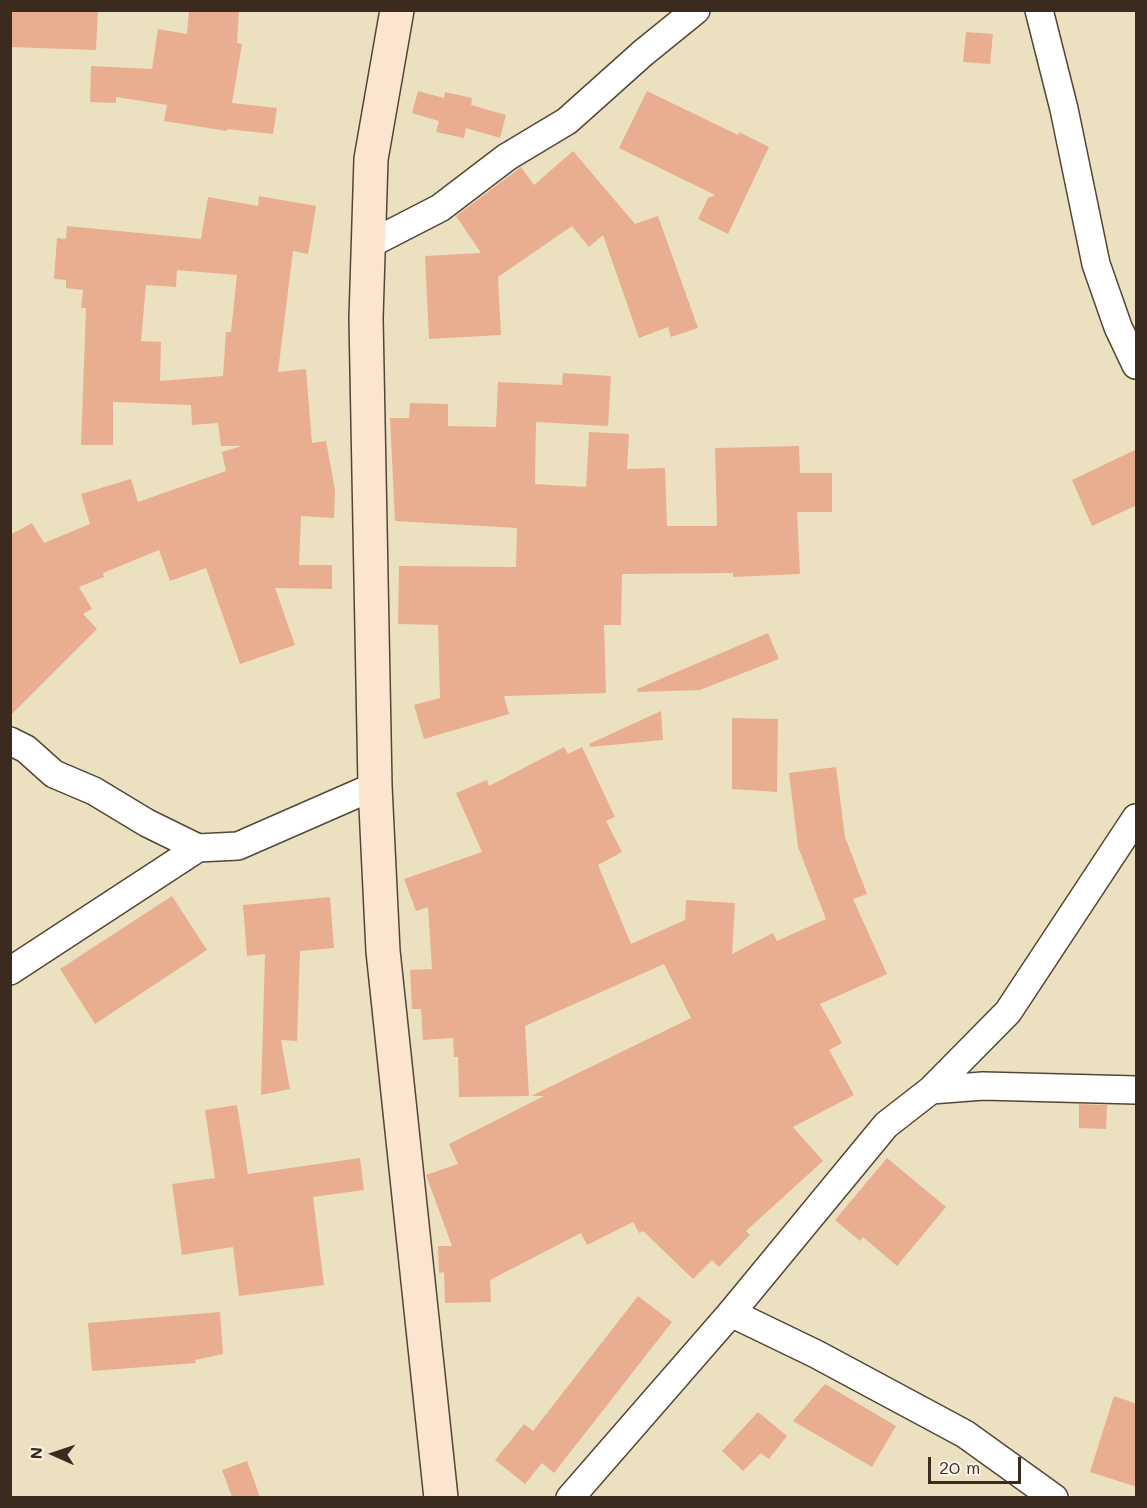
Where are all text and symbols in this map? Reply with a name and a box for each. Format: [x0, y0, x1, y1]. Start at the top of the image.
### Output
north arrow [24, 1424, 84, 1484]
scale bar [931, 1445, 1024, 1483]
text: N [25, 1446, 46, 1460]
text: 20 m [939, 1455, 980, 1479]

